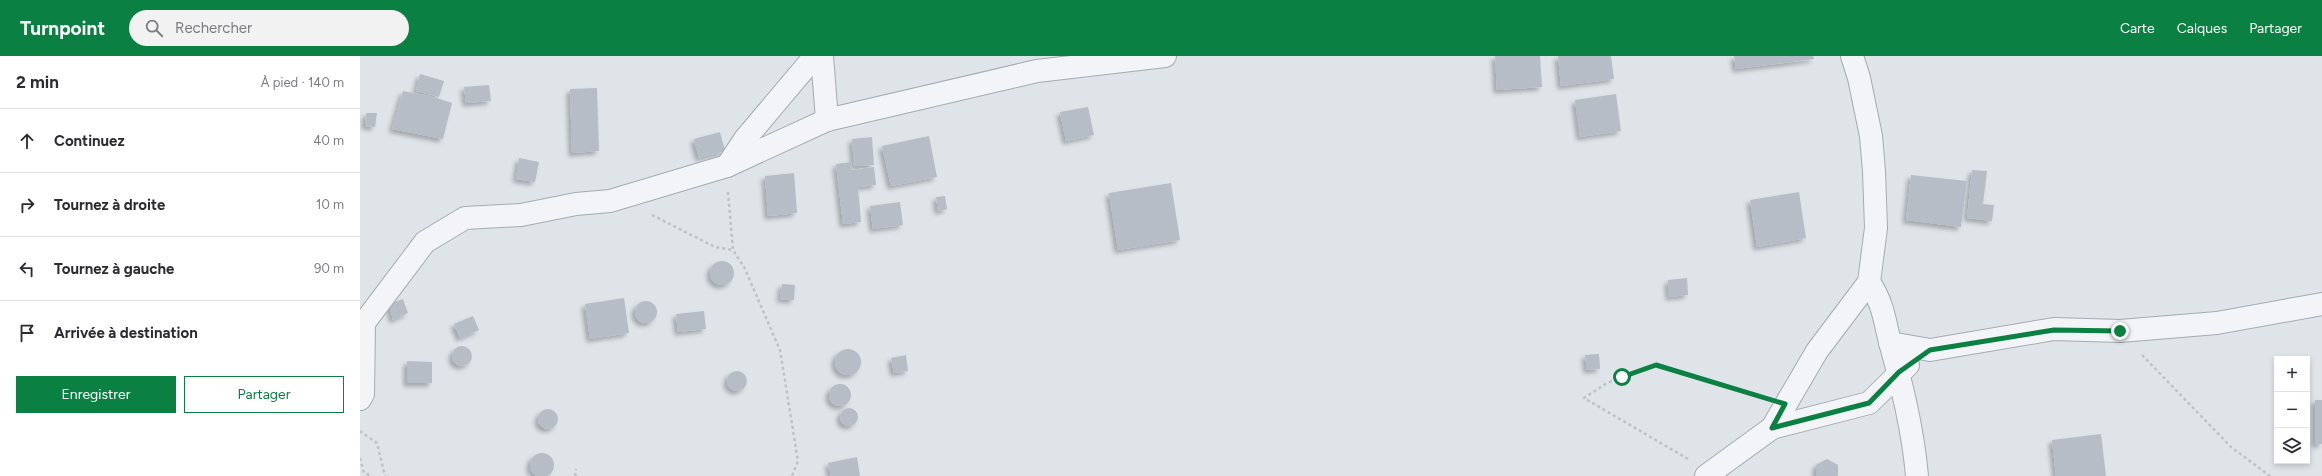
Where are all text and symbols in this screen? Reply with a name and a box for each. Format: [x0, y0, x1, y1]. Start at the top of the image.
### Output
search box [129, 10, 409, 46]
text: Turnpoint [20, 17, 105, 40]
icon: search [143, 17, 165, 39]
text: Rechercher [175, 19, 252, 37]
text: Carte [2120, 20, 2155, 37]
text: Calques [2177, 20, 2227, 37]
text: Partager [2249, 20, 2302, 37]
text: 2 min [16, 72, 59, 92]
text: À pied · 140 m [261, 75, 344, 90]
icon: ahead [16, 130, 38, 152]
text: Continuez [54, 132, 125, 150]
text: 40 m [313, 133, 344, 148]
icon: right [16, 194, 38, 216]
text: Tournez à droite [54, 196, 165, 214]
text: 10 m [316, 197, 344, 212]
icon: left [16, 258, 38, 280]
text: Tournez à gauche [54, 260, 174, 278]
text: 90 m [314, 261, 344, 276]
icon: arrive [16, 322, 38, 344]
route end [2111, 322, 2129, 340]
text: Arrivée à destination [54, 324, 198, 342]
map controls [2274, 356, 2310, 464]
button: + [2274, 356, 2310, 392]
route start [1613, 368, 1631, 386]
button: Enregistrer [16, 376, 176, 413]
button: Partager [184, 376, 344, 413]
button: − [2274, 392, 2310, 428]
button: layers [2274, 428, 2310, 464]

